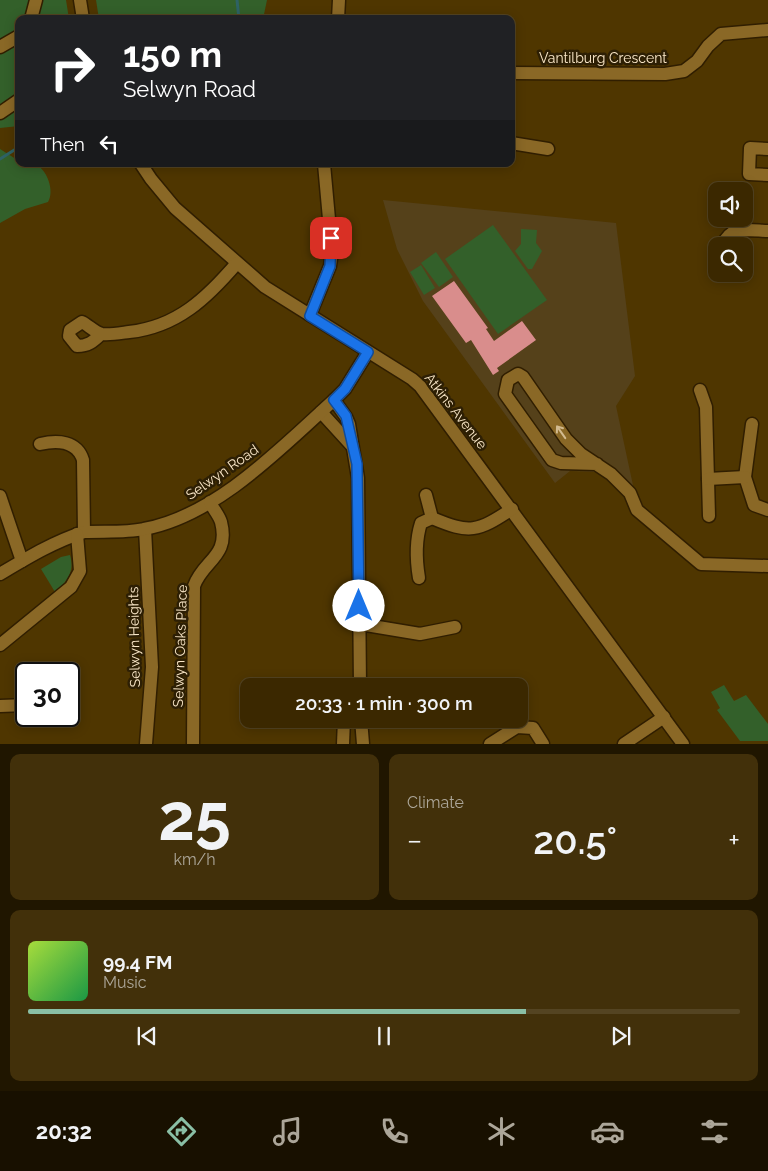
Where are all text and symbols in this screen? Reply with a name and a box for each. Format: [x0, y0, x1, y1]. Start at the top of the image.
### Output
text: 150 m [123, 34, 222, 75]
icon: right [40, 35, 105, 100]
street label: Vantilburg Crescent [539, 50, 667, 66]
text: Selwyn Road [123, 76, 256, 102]
icon: left [95, 130, 123, 158]
text: Then [40, 133, 85, 155]
map controls [708, 182, 753, 282]
button: sound [708, 182, 753, 227]
pin [310, 217, 352, 259]
icon: arrive [317, 224, 345, 252]
button: search [708, 237, 753, 282]
street label: Atkins Avenue [422, 370, 490, 452]
one-way arrow [556, 426, 567, 439]
street label: Selwyn Road [183, 441, 261, 503]
position arrow [332, 579, 384, 631]
street label: Selwyn Oaks Place [170, 584, 190, 708]
street label: Selwyn Heights [125, 586, 143, 687]
speed limit sign: 30 [15, 662, 80, 727]
text: 20:33 · 1 min · 300 m [295, 692, 473, 714]
text: 25 [158, 779, 231, 855]
text: Climate [407, 793, 464, 812]
text: 20.5° [533, 818, 617, 863]
text: − [407, 824, 422, 857]
text: + [728, 824, 740, 857]
text: km/h [173, 850, 216, 869]
text: 99.4 FM [103, 951, 172, 973]
text: Music [103, 973, 147, 992]
icon: previous [133, 1022, 161, 1050]
icon: pause [370, 1022, 398, 1050]
icon: next [607, 1022, 635, 1050]
icon: directions [164, 1114, 199, 1149]
icon: music [270, 1114, 305, 1149]
icon: phone [377, 1114, 412, 1149]
icon: climate [484, 1114, 519, 1149]
icon: car [590, 1114, 625, 1149]
icon: filters [697, 1114, 732, 1149]
text: 20:32 [36, 1118, 92, 1144]

